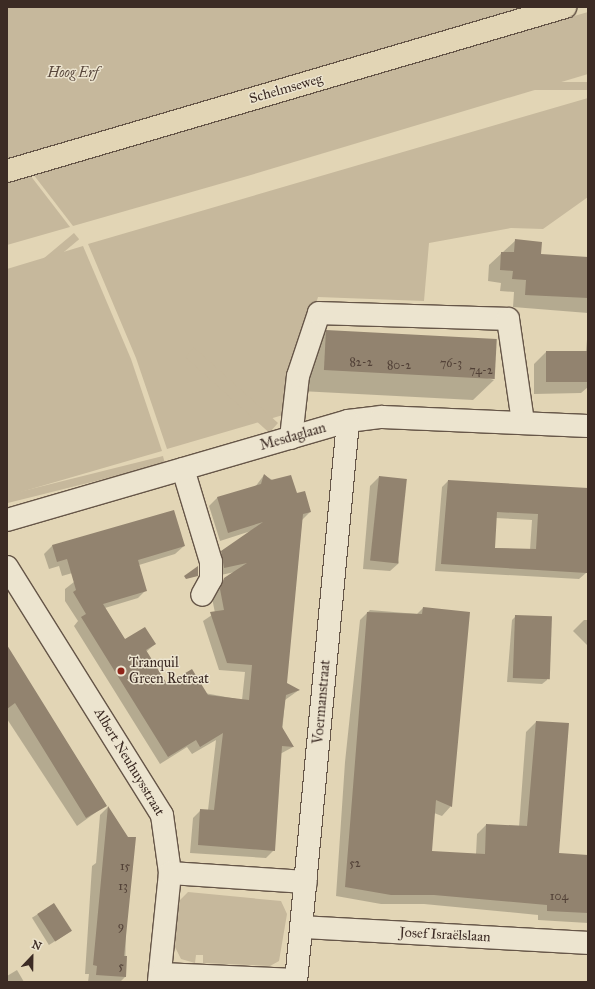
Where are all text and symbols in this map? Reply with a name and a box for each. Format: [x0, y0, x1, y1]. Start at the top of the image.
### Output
park label: Hoog Erf [47, 65, 99, 81]
street label: Schelmseweg [247, 71, 325, 107]
house number: 82-2 [349, 356, 373, 370]
house number: 76-3 [440, 357, 462, 371]
house number: 80-2 [387, 359, 411, 373]
house number: 74-2 [469, 364, 493, 378]
street label: Mesdaglaan [258, 420, 328, 454]
place label: Tranquil Green Retreat [129, 655, 209, 688]
street label: Voermanstraat [310, 659, 334, 745]
marker: Tranquil Green Retreat [116, 666, 126, 676]
street label: Albert Neuhuysstraat [90, 705, 168, 819]
house number: 52 [349, 857, 361, 871]
house number: 15 [120, 860, 130, 874]
house number: 13 [118, 880, 128, 894]
house number: 104 [550, 890, 568, 904]
house number: 9 [118, 920, 124, 934]
street label: Josef Israëlslaan [399, 924, 491, 946]
north arrow [12, 937, 52, 977]
text: N [30, 938, 43, 953]
house number: 5 [118, 960, 124, 974]

